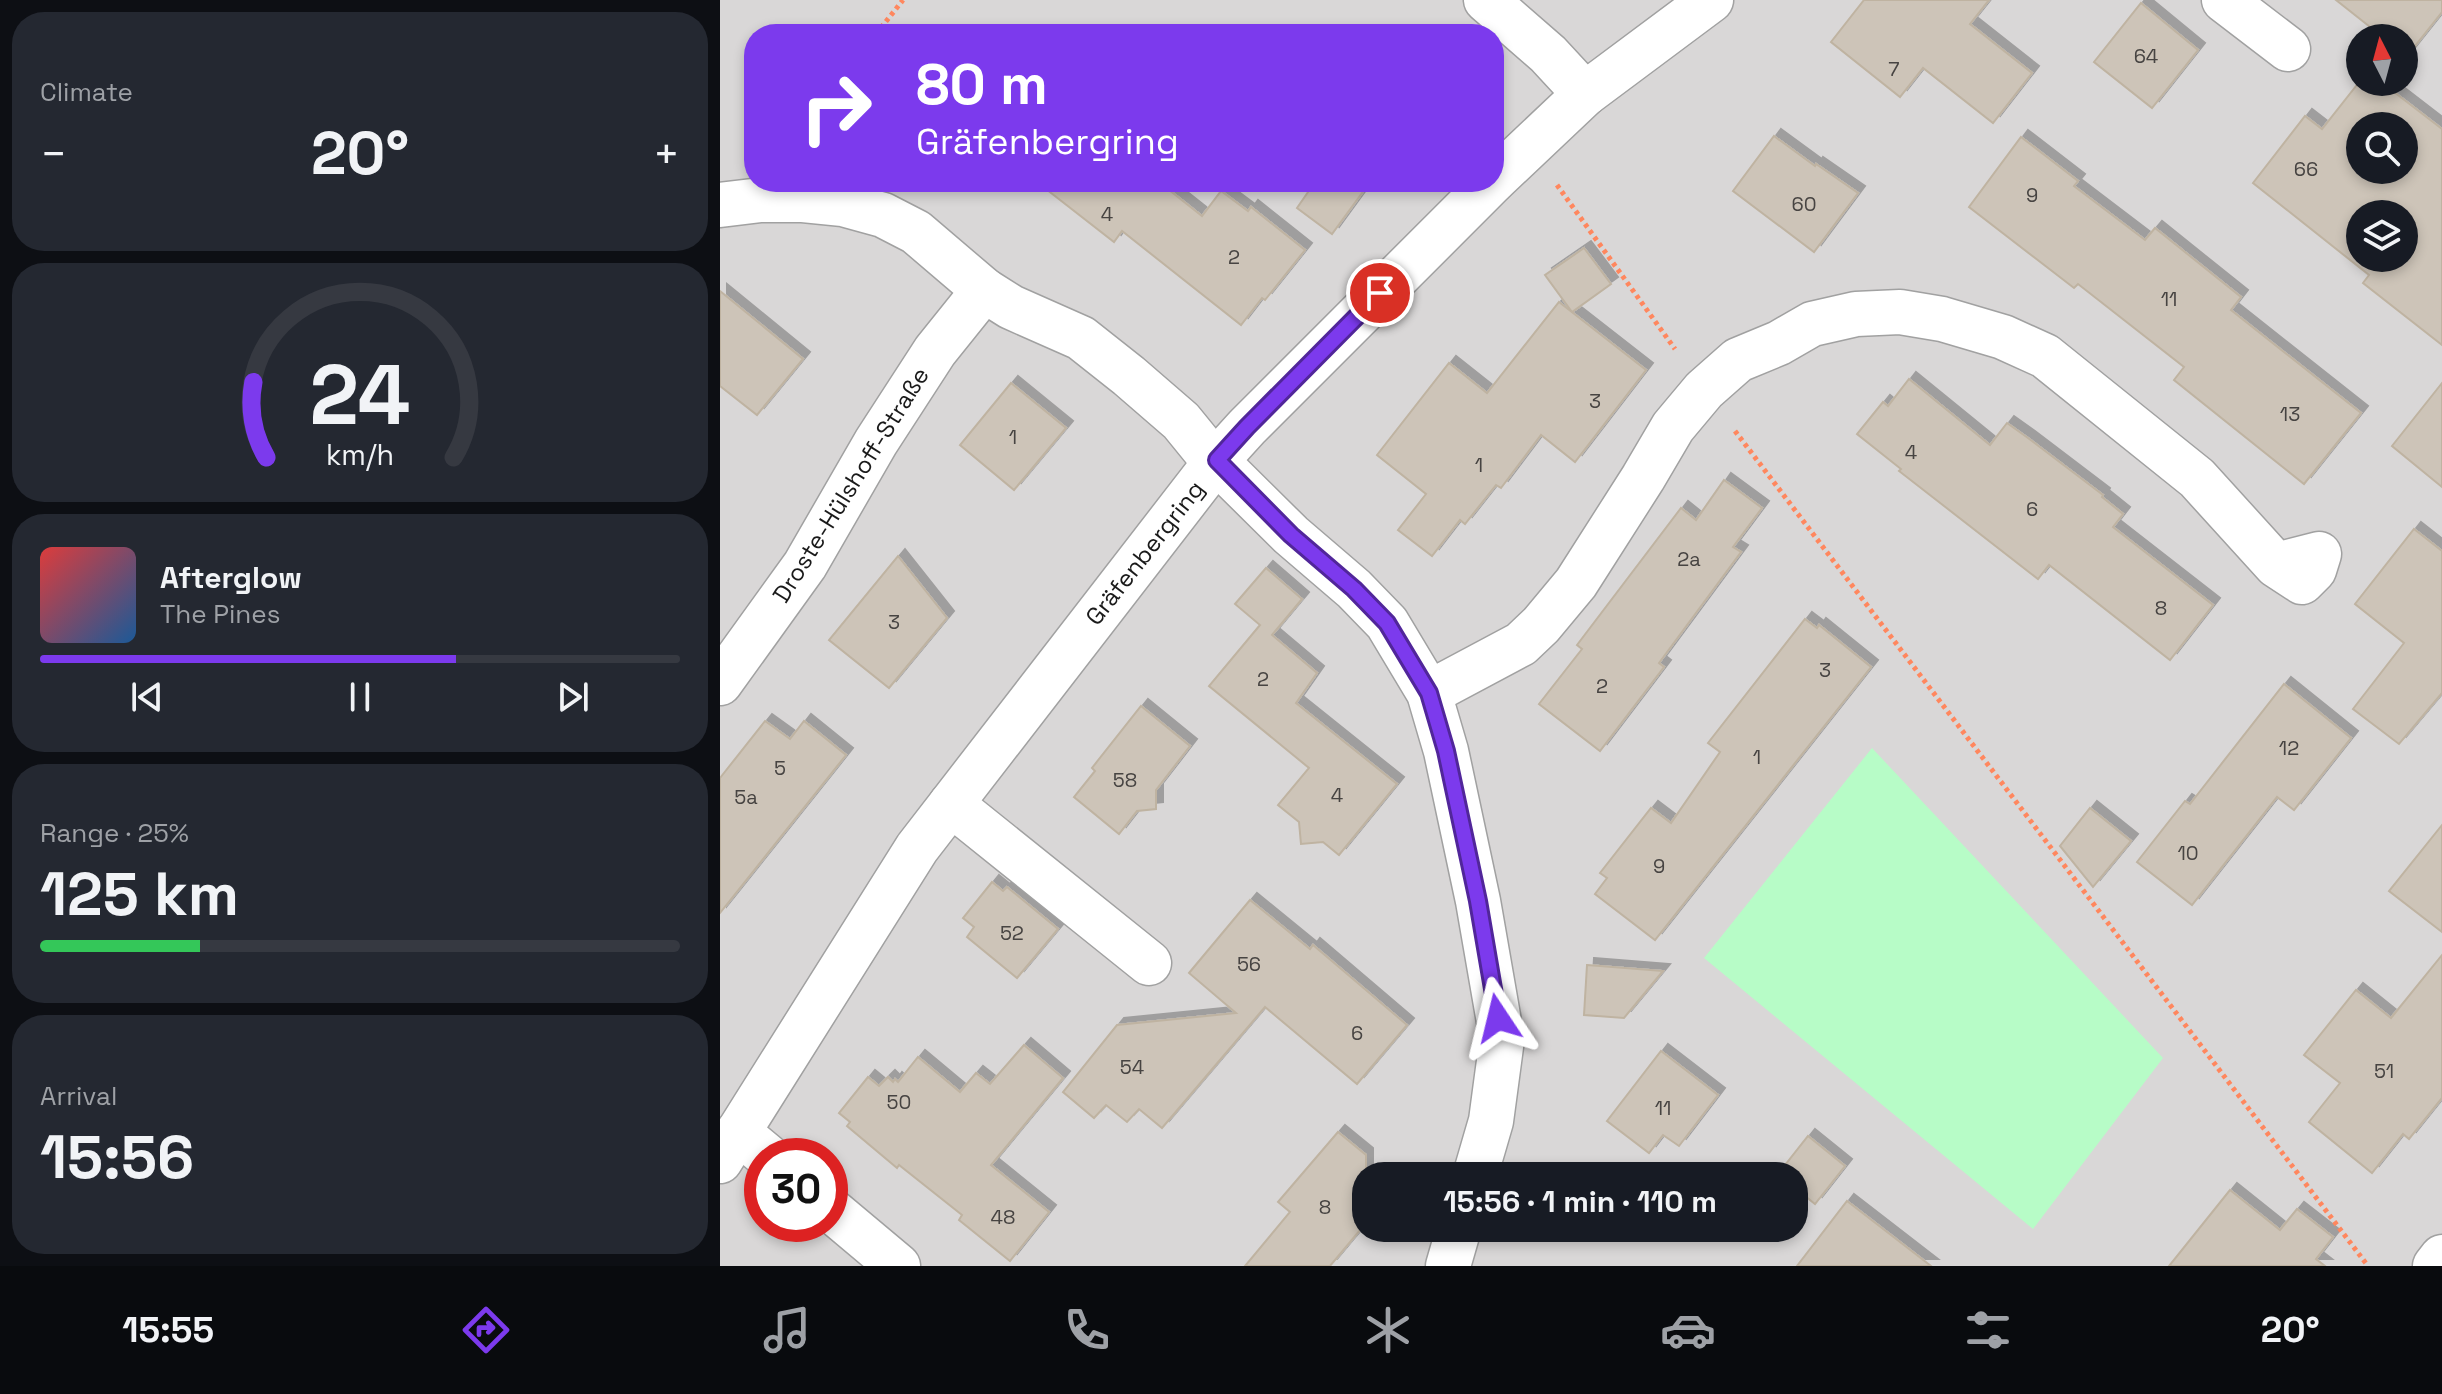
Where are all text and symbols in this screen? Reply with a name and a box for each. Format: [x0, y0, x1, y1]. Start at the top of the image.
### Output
north arrow [2346, 24, 2418, 96]
map controls [2346, 24, 2418, 272]
house number: 64 [2134, 43, 2158, 69]
text: 80 m [916, 49, 1048, 120]
icon: right [784, 56, 888, 160]
house number: 7 [1888, 56, 1900, 82]
text: Climate [40, 75, 133, 109]
button: search [2346, 112, 2418, 184]
text: 20° [311, 115, 409, 192]
text: Gräfenbergring [916, 119, 1179, 165]
text: − [40, 126, 67, 182]
text: + [653, 126, 680, 182]
house number: 66 [2294, 156, 2318, 182]
house number: 9 [2026, 182, 2038, 208]
house number: 60 [1791, 191, 1817, 217]
button: layers [2346, 200, 2418, 272]
house number: 4 [1101, 201, 1113, 227]
house number: 2 [1228, 244, 1240, 270]
pin [1346, 259, 1414, 327]
icon: arrive [1358, 271, 1402, 315]
house number: 11 [2161, 286, 2177, 312]
text: 24 [310, 342, 410, 448]
street label: Droste-Hülshoff-Straße [765, 361, 936, 608]
house number: 3 [1589, 388, 1601, 414]
house number: 13 [2280, 401, 2300, 427]
house number: 1 [1009, 424, 1017, 450]
text: km/h [326, 437, 394, 473]
house number: 4 [1905, 439, 1917, 465]
house number: 1 [1475, 452, 1483, 478]
street label: Gräfenbergring [1078, 474, 1211, 631]
house number: 6 [2026, 496, 2038, 522]
house number: 2a [1677, 546, 1701, 572]
text: Afterglow [160, 558, 302, 597]
house number: 8 [2155, 595, 2167, 621]
text: The Pines [160, 597, 280, 631]
house number: 3 [888, 609, 900, 635]
house number: 3 [1819, 657, 1831, 683]
house number: 2 [1257, 666, 1269, 692]
house number: 2 [1596, 673, 1608, 699]
icon: previous [125, 675, 169, 719]
icon: pause [338, 675, 382, 719]
icon: next [551, 675, 595, 719]
house number: 12 [2279, 735, 2299, 761]
house number: 1 [1753, 744, 1761, 770]
house number: 5 [774, 755, 786, 781]
house number: 58 [1113, 767, 1137, 793]
house number: 4 [1331, 782, 1343, 808]
house number: 5a [734, 784, 758, 810]
text: Range · 25% [40, 816, 189, 850]
house number: 10 [2177, 840, 2199, 866]
house number: 9 [1653, 853, 1665, 879]
text: 125 km [40, 856, 239, 933]
house number: 52 [1000, 920, 1024, 946]
house number: 56 [1237, 951, 1261, 977]
position arrow [1456, 976, 1540, 1060]
house number: 6 [1351, 1020, 1363, 1046]
house number: 54 [1120, 1054, 1144, 1080]
house number: 51 [2374, 1058, 2394, 1084]
text: Arrival [40, 1079, 117, 1113]
house number: 50 [887, 1089, 911, 1115]
house number: 11 [1655, 1095, 1671, 1121]
text: 15:56 [40, 1119, 194, 1196]
speed limit sign: 30 [744, 1138, 848, 1242]
text: 15:56 · 1 min · 110 m [1443, 1182, 1717, 1221]
house number: 8 [1319, 1194, 1331, 1220]
house number: 48 [991, 1204, 1015, 1230]
icon: directions [458, 1302, 514, 1358]
icon: music [759, 1302, 815, 1358]
icon: phone [1059, 1302, 1115, 1358]
icon: climate [1360, 1302, 1416, 1358]
icon: car [1660, 1302, 1716, 1358]
icon: filters [1960, 1302, 2016, 1358]
text: 15:55 [122, 1307, 214, 1353]
text: 20° [2261, 1307, 2320, 1353]

